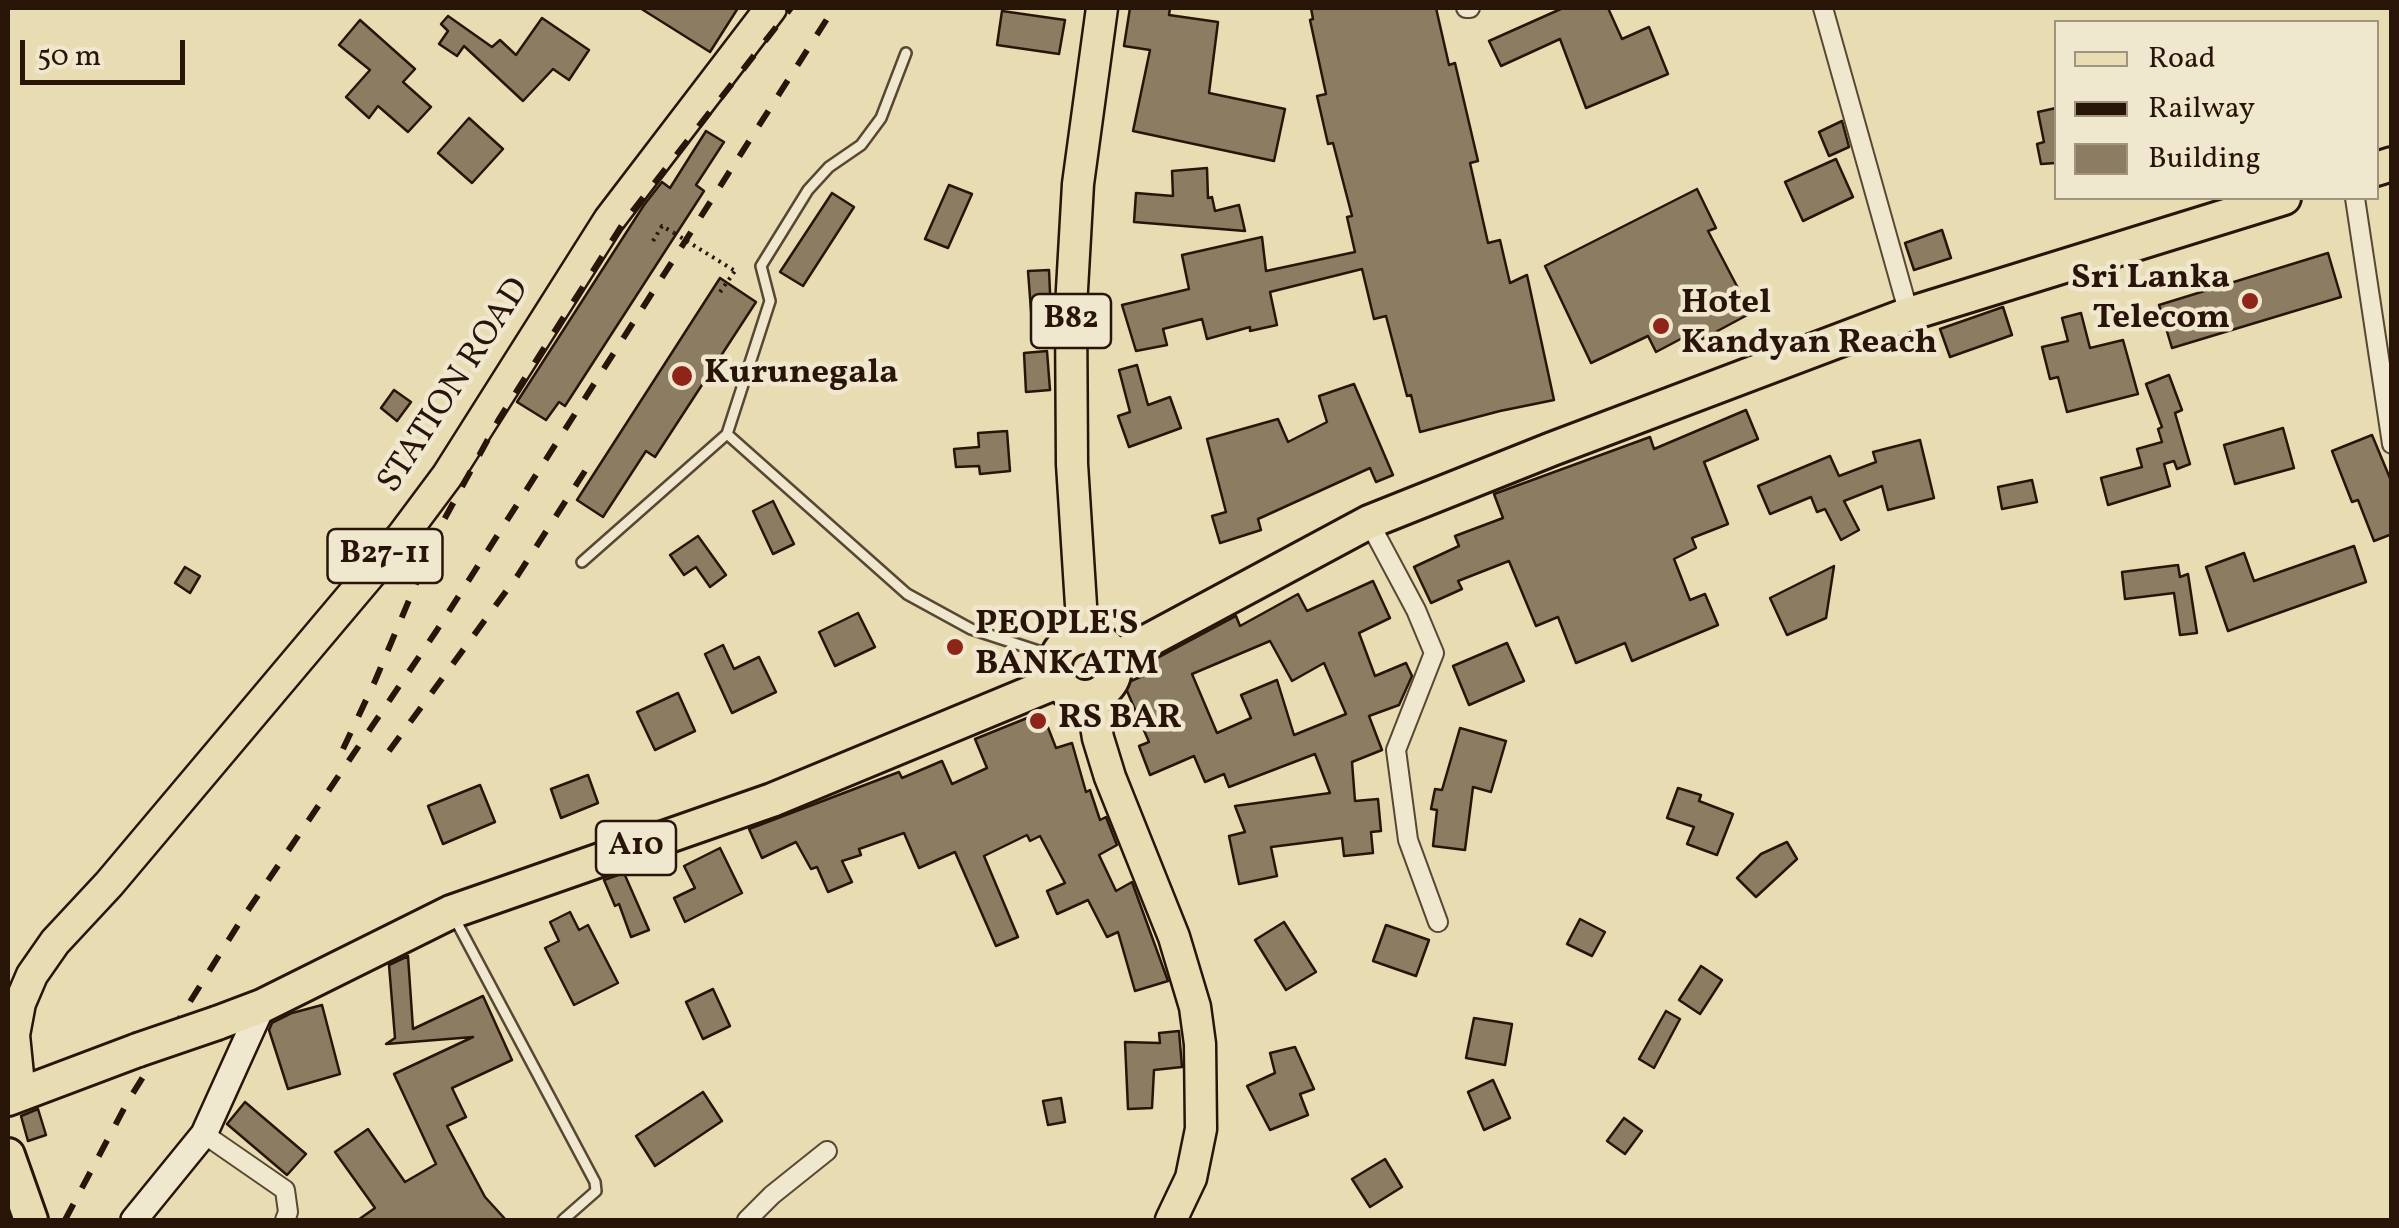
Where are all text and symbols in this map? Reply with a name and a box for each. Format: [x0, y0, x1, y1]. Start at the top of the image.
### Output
scale bar [25, 20, 190, 82]
legend [2054, 20, 2379, 200]
text: 50 m [37, 36, 101, 78]
text: Road [2148, 38, 2216, 80]
text: Railway [2148, 88, 2255, 130]
text: Building [2148, 138, 2261, 180]
place label: Sri Lanka Telecom [2071, 260, 2230, 342]
street label: STATION ROAD [371, 272, 541, 502]
place label: Hotel Kandyan Reach [1681, 285, 1937, 367]
marker: Sri Lanka Telecom [2239, 290, 2261, 312]
road number: B82 [1031, 294, 1111, 348]
marker: Hotel Kandyan Reach [1650, 315, 1672, 337]
place label: Kurunegala [704, 355, 898, 397]
marker: Kurunegala [669, 363, 695, 389]
road number: B27-11 [328, 529, 442, 583]
place label: PEOPLE'S BANK ATM [975, 606, 1158, 688]
marker: PEOPLE'S BANK ATM [944, 636, 966, 658]
place label: RS BAR [1058, 700, 1182, 742]
marker: RS BAR [1027, 710, 1049, 732]
road number: A10 [596, 821, 676, 875]

